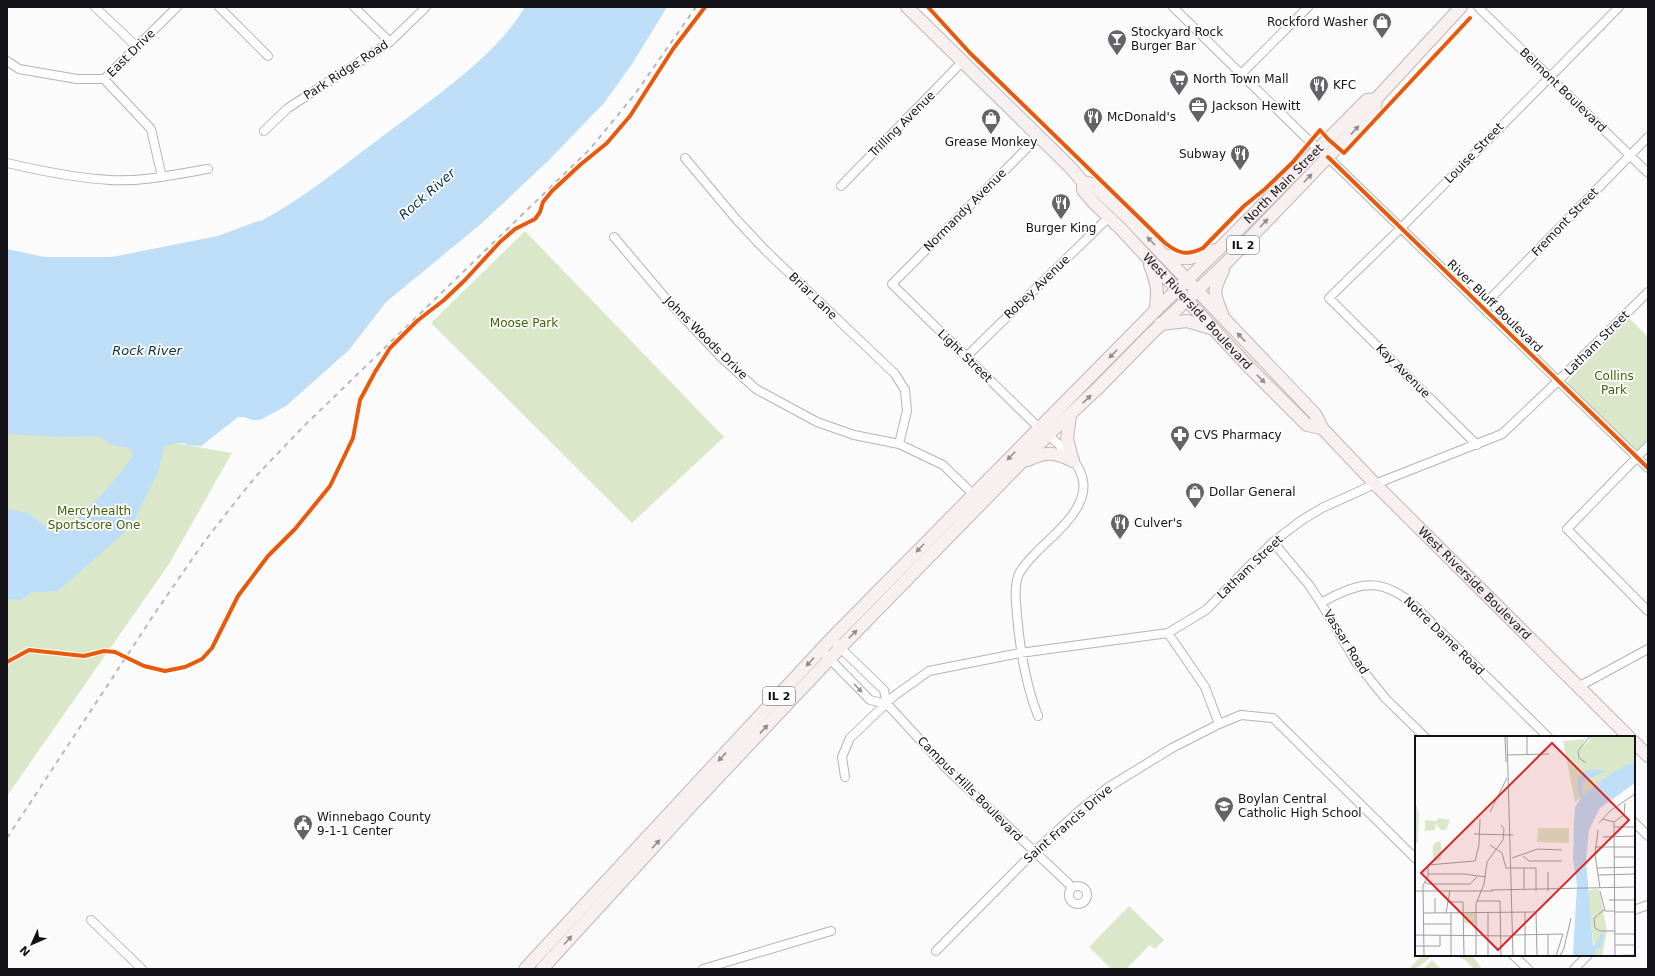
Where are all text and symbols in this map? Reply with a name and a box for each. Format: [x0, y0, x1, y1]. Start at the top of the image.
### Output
shop icon: Rockford Washer [1371, 11, 1393, 39]
place label: Rockford Washer [1267, 15, 1368, 29]
place label: Stockyard Rock Burger Bar [1131, 25, 1223, 53]
street label: East Drive [104, 26, 158, 80]
bar icon: Stockyard Rock Burger Bar [1106, 28, 1128, 56]
street label: Park Ridge Road [301, 37, 391, 103]
street label: Belmont Boulevard [1517, 45, 1609, 135]
supermarket icon: North Town Mall [1168, 68, 1190, 96]
place label: North Town Mall [1193, 72, 1289, 86]
restaurant icon: KFC [1308, 74, 1330, 102]
place label: KFC [1333, 78, 1356, 92]
street label: Trilling Avenue [865, 88, 938, 161]
office icon: Jackson Hewitt [1187, 95, 1209, 123]
place label: Jackson Hewitt [1211, 99, 1301, 113]
restaurant icon: McDonald's [1082, 106, 1104, 134]
shop icon: Grease Monkey [980, 107, 1002, 135]
place label: McDonald's [1107, 110, 1176, 124]
street label: Louise Street [1442, 120, 1507, 186]
one-way arrow [1350, 125, 1360, 135]
place label: Grease Monkey [945, 135, 1037, 149]
street label: North Main Street [1241, 141, 1326, 227]
restaurant icon: Subway [1229, 143, 1251, 171]
place label: Subway [1179, 147, 1226, 161]
water label: Rock River [396, 164, 459, 222]
street label: Normandy Avenue [921, 166, 1009, 254]
one-way arrow [1303, 173, 1313, 183]
street label: Fremont Street [1529, 185, 1601, 259]
restaurant icon: Burger King [1050, 192, 1072, 220]
one-way arrow [1259, 218, 1269, 228]
place label: Burger King [1026, 221, 1096, 235]
one-way arrow [1146, 236, 1155, 246]
road number: IL 2 [1227, 236, 1259, 254]
street label: West Riverside Boulevard [1140, 250, 1255, 372]
street label: Robey Avenue [1001, 252, 1073, 322]
street label: River Bluff Boulevard [1445, 257, 1545, 355]
street label: Briar Lane [786, 270, 840, 322]
street label: Johns Woods Drive [661, 293, 750, 382]
street label: Latham Street [1562, 308, 1632, 378]
park label: Moose Park [490, 316, 558, 330]
street label: Light Street [935, 327, 995, 386]
one-way arrow [1236, 332, 1246, 342]
street label: Kay Avenue [1373, 341, 1433, 401]
water label: Rock River [112, 343, 183, 358]
one-way arrow [1108, 349, 1118, 359]
park label: Collins Park [1594, 369, 1634, 397]
one-way arrow [1256, 374, 1266, 384]
one-way arrow [1082, 394, 1092, 404]
pharmacy icon: CVS Pharmacy [1169, 424, 1191, 452]
place label: CVS Pharmacy [1194, 428, 1282, 442]
one-way arrow [1006, 451, 1016, 461]
shop icon: Dollar General [1184, 481, 1206, 509]
place label: Dollar General [1209, 485, 1296, 499]
park label: Mercyhealth Sportscore One [48, 504, 140, 532]
restaurant icon: Culver's [1109, 512, 1131, 540]
place label: Culver's [1134, 516, 1182, 530]
street label: West Riverside Boulevard [1415, 524, 1534, 642]
street label: Latham Street [1214, 532, 1286, 602]
one-way arrow [915, 543, 925, 553]
street label: Notre Dame Road [1401, 594, 1487, 678]
street label: Vassar Road [1321, 607, 1371, 677]
one-way arrow [848, 629, 858, 639]
one-way arrow [805, 657, 815, 667]
one-way arrow [853, 683, 863, 693]
road number: IL 2 [763, 687, 795, 705]
one-way arrow [760, 724, 769, 734]
street label: Campus Hills Boulevard [915, 734, 1025, 844]
inset map [1415, 736, 1635, 956]
one-way arrow [717, 752, 726, 762]
street label: Saint Francis Drive [1021, 782, 1115, 866]
place label: Boylan Central Catholic High School [1238, 792, 1362, 820]
school or university icon: Boylan Central Catholic High School [1213, 795, 1235, 823]
place label: Winnebago County 9-1-1 Center [317, 810, 431, 838]
public building icon: Winnebago County 9-1-1 Center [292, 813, 314, 841]
one-way arrow [651, 839, 661, 849]
north arrow [12, 924, 52, 964]
one-way arrow [564, 935, 573, 945]
text: N [17, 943, 33, 959]

